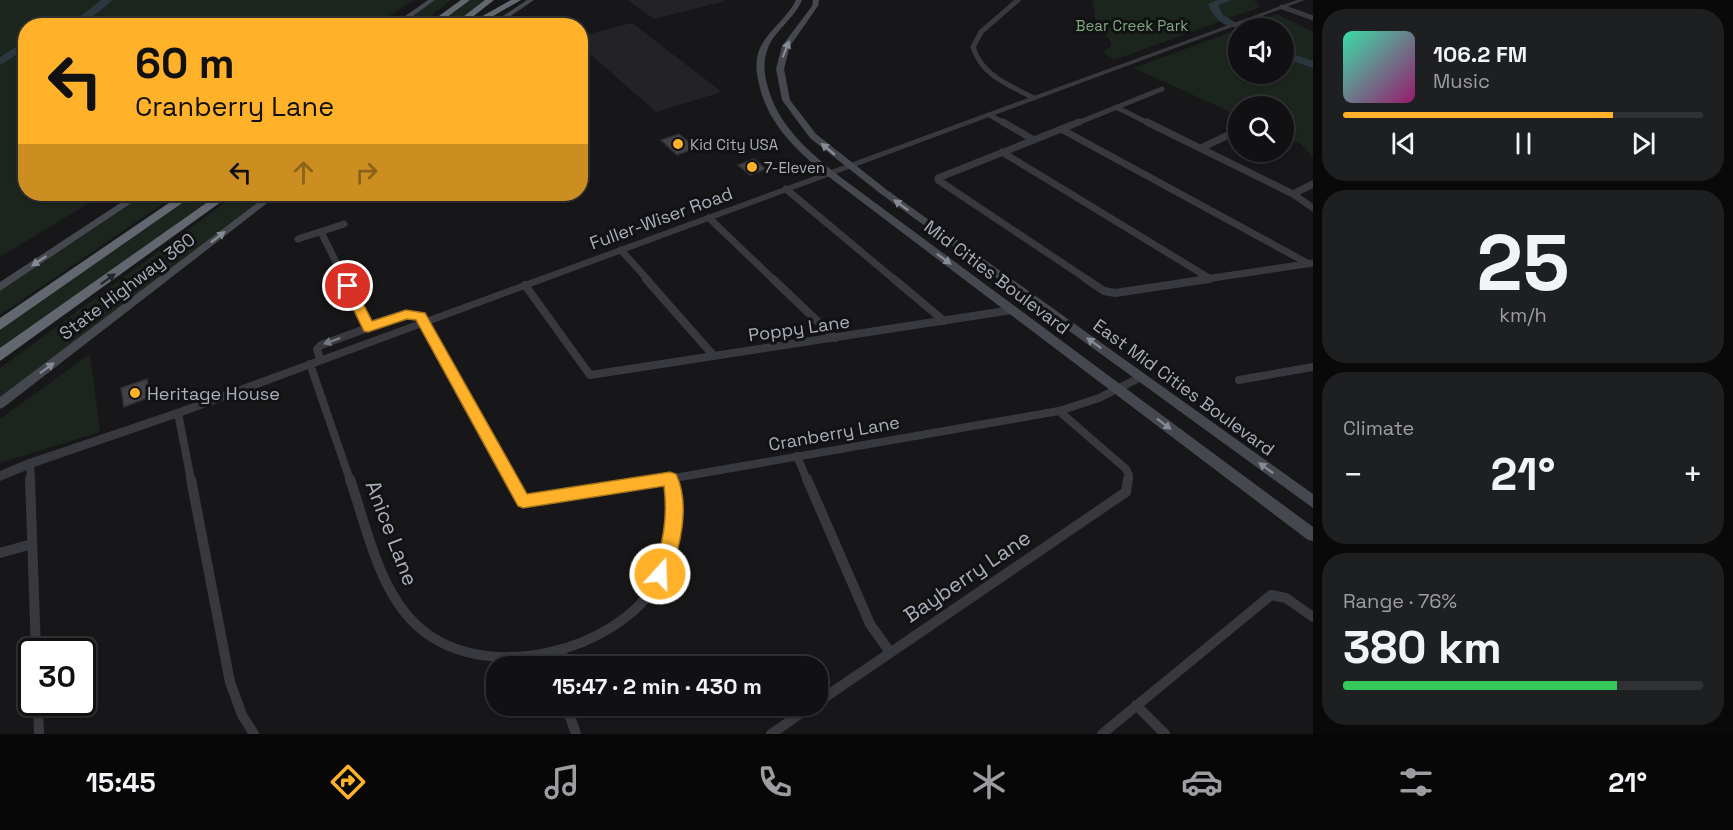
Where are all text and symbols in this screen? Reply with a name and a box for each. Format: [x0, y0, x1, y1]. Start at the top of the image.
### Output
park label: Bear Creek Park [1076, 16, 1188, 35]
map controls [1228, 18, 1294, 162]
button: sound [1228, 18, 1294, 84]
text: 60 m [135, 37, 235, 90]
one-way arrow [782, 40, 791, 58]
text: 106.2 FM [1433, 40, 1527, 68]
icon: left [36, 42, 114, 120]
text: Music [1433, 68, 1490, 94]
text: Cranberry Lane [135, 89, 334, 124]
button: search [1228, 96, 1294, 162]
icon: previous [1387, 127, 1420, 160]
icon: pause [1507, 127, 1540, 160]
icon: next [1627, 127, 1660, 160]
place label: Kid City USA [690, 135, 779, 154]
marker: Kid City USA [671, 137, 685, 151]
one-way arrow [820, 143, 836, 156]
icon: left [224, 156, 257, 189]
icon: ahead [287, 156, 320, 189]
icon: right [350, 156, 383, 189]
place label: 7-Eleven [764, 158, 825, 177]
marker: 7-Eleven [745, 160, 759, 174]
street label: Fuller-Wiser Road [586, 181, 736, 255]
one-way arrow [894, 199, 910, 211]
text: 25 [1476, 213, 1570, 313]
street label: Mid Cities Boulevard [920, 215, 1074, 339]
street label: State Highway 360 [54, 227, 200, 345]
one-way arrow [210, 231, 226, 243]
one-way arrow [935, 253, 951, 265]
one-way arrow [32, 255, 48, 267]
pin [322, 260, 373, 311]
icon: arrive [331, 269, 364, 302]
one-way arrow [100, 273, 115, 285]
text: km/h [1499, 302, 1547, 328]
street label: Poppy Lane [747, 309, 851, 347]
street label: East Mid Cities Boulevard [1089, 313, 1279, 461]
one-way arrow [322, 336, 340, 346]
one-way arrow [1086, 337, 1102, 349]
one-way arrow [39, 363, 54, 375]
place label: Heritage House [147, 382, 280, 405]
marker: Heritage House [128, 386, 142, 400]
street label: Cranberry Lane [767, 410, 901, 456]
text: Climate [1343, 415, 1414, 441]
one-way arrow [1156, 418, 1172, 430]
text: 21° [1491, 446, 1555, 503]
text: − [1343, 454, 1363, 496]
text: + [1683, 454, 1703, 496]
one-way arrow [1258, 462, 1274, 474]
street label: Anice Lane [360, 477, 424, 589]
street label: Bayberry Lane [898, 524, 1036, 628]
position arrow [628, 542, 692, 606]
text: Range · 76% [1343, 588, 1457, 614]
text: 380 km [1343, 619, 1502, 676]
speed limit sign: 30 [18, 638, 96, 716]
text: 15:47 · 2 min · 430 m [552, 672, 762, 700]
icon: directions [327, 761, 369, 803]
icon: music [541, 761, 583, 803]
icon: phone [754, 761, 796, 803]
icon: climate [968, 761, 1010, 803]
icon: car [1181, 761, 1223, 803]
icon: filters [1395, 761, 1437, 803]
text: 15:45 [86, 765, 156, 800]
text: 21° [1608, 765, 1647, 800]

